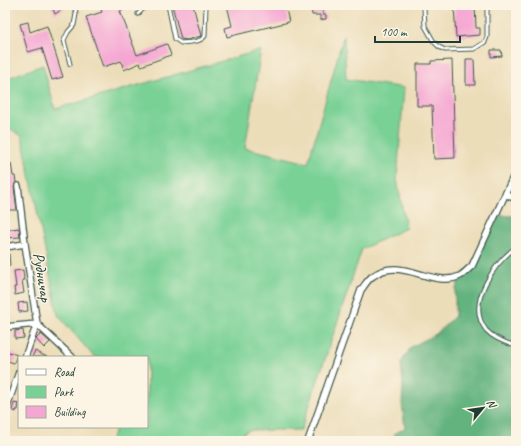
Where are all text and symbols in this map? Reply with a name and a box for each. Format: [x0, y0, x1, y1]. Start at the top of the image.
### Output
scale bar [375, 18, 460, 44]
text: 100 m [381, 24, 408, 40]
street label: Рудничар [28, 251, 56, 304]
legend [18, 356, 148, 428]
text: Road [54, 364, 76, 380]
text: Park [54, 384, 75, 400]
north arrow [463, 388, 503, 428]
text: N [484, 397, 501, 411]
text: Building [54, 404, 86, 420]

